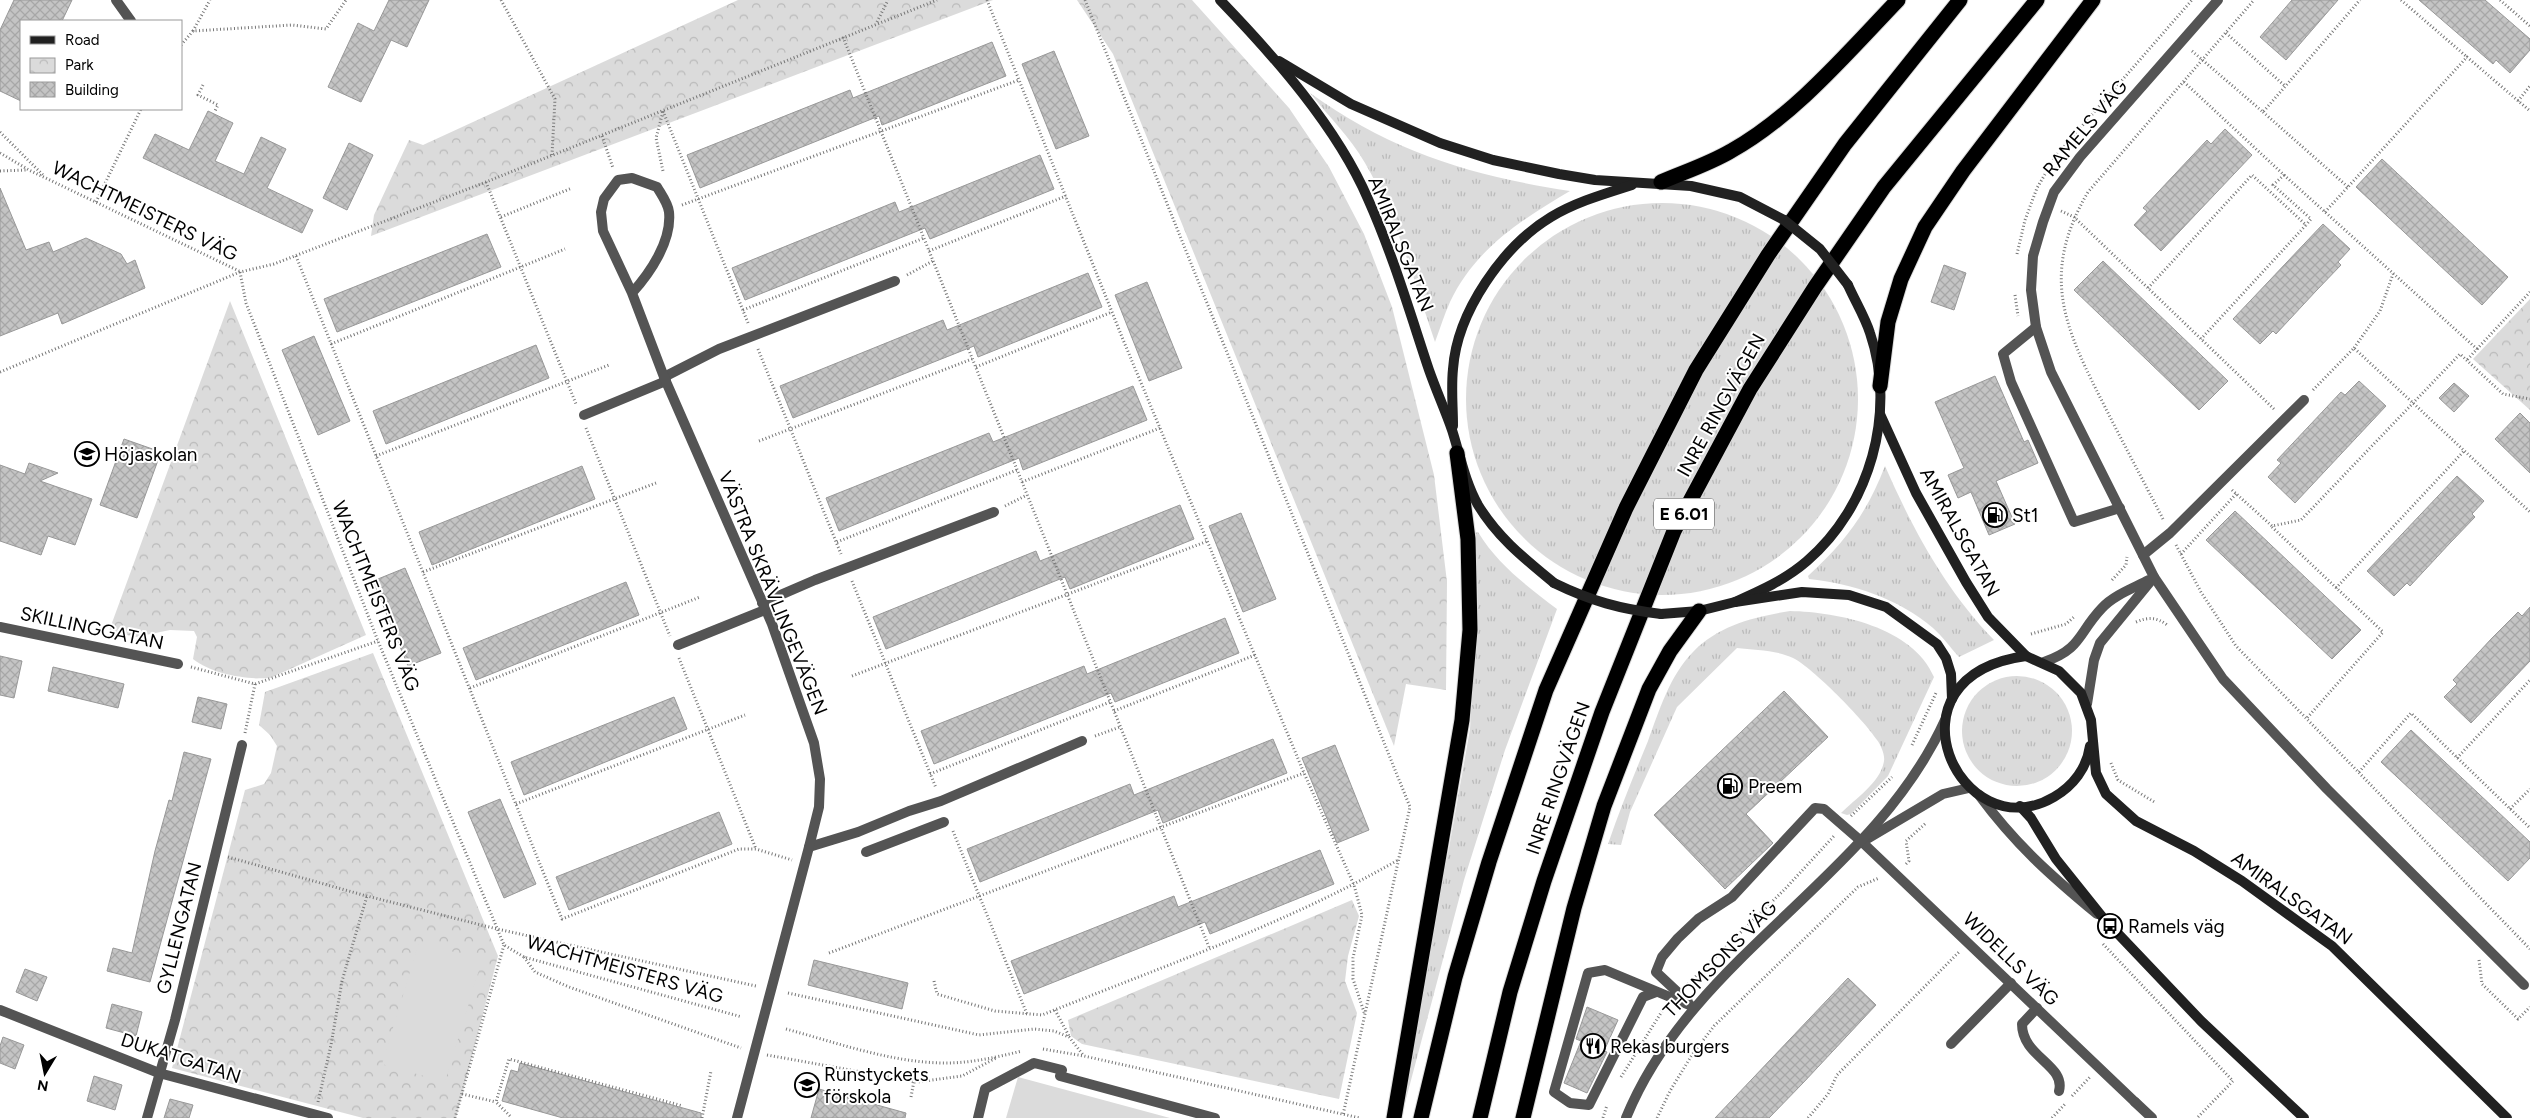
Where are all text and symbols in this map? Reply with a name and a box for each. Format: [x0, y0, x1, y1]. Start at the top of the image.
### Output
legend [20, 20, 182, 110]
text: Road [65, 31, 100, 49]
text: Park [65, 56, 94, 74]
street label: RAMELS VÄG [2038, 75, 2132, 181]
text: Building [65, 81, 119, 99]
street label: WACHTMEISTERS VÄG [49, 156, 241, 266]
street label: AMIRALSGATAN [1363, 173, 1439, 315]
street label: INRE RINGVÄGEN [1672, 329, 1770, 481]
school or university icon: Höjaskolan [74, 441, 100, 467]
place label: Höjaskolan [104, 443, 197, 466]
street label: AMIRALSGATAN [1915, 463, 2005, 601]
street label: VÄSTRA SKRÄVLINGEVÄGEN [714, 468, 832, 718]
street label: WACHTMEISTERS VÄG [327, 498, 425, 694]
road number: E 6.01 [1654, 498, 1714, 530]
fuel station icon: St1 [1982, 502, 2008, 528]
place label: St1 [2012, 504, 2039, 527]
street label: SKILLINGGATAN [18, 602, 166, 654]
street label: INRE RINGVÄGEN [1521, 698, 1595, 858]
fuel station icon: Preem [1717, 773, 1743, 799]
place label: Preem [1748, 775, 1802, 798]
street label: AMIRALSGATAN [2227, 846, 2357, 950]
street label: GYLLENGATAN [151, 860, 207, 996]
street label: THOMSONS VÄG [1658, 896, 1782, 1022]
street label: WIDELLS VÄG [1958, 908, 2064, 1010]
bus stop icon: Ramels väg [2097, 913, 2123, 939]
place label: Ramels väg [2128, 915, 2225, 938]
street label: WACHTMEISTERS VÄG [524, 930, 726, 1008]
street label: DUKATGATAN [118, 1028, 244, 1088]
restaurant icon: Rekas burgers [1580, 1033, 1606, 1059]
place label: Rekas burgers [1610, 1035, 1730, 1058]
north arrow [20, 1048, 70, 1098]
place label: Runstyckets förskola [824, 1063, 929, 1108]
school or university icon: Runstyckets förskola [794, 1072, 820, 1098]
text: N [36, 1076, 50, 1095]

